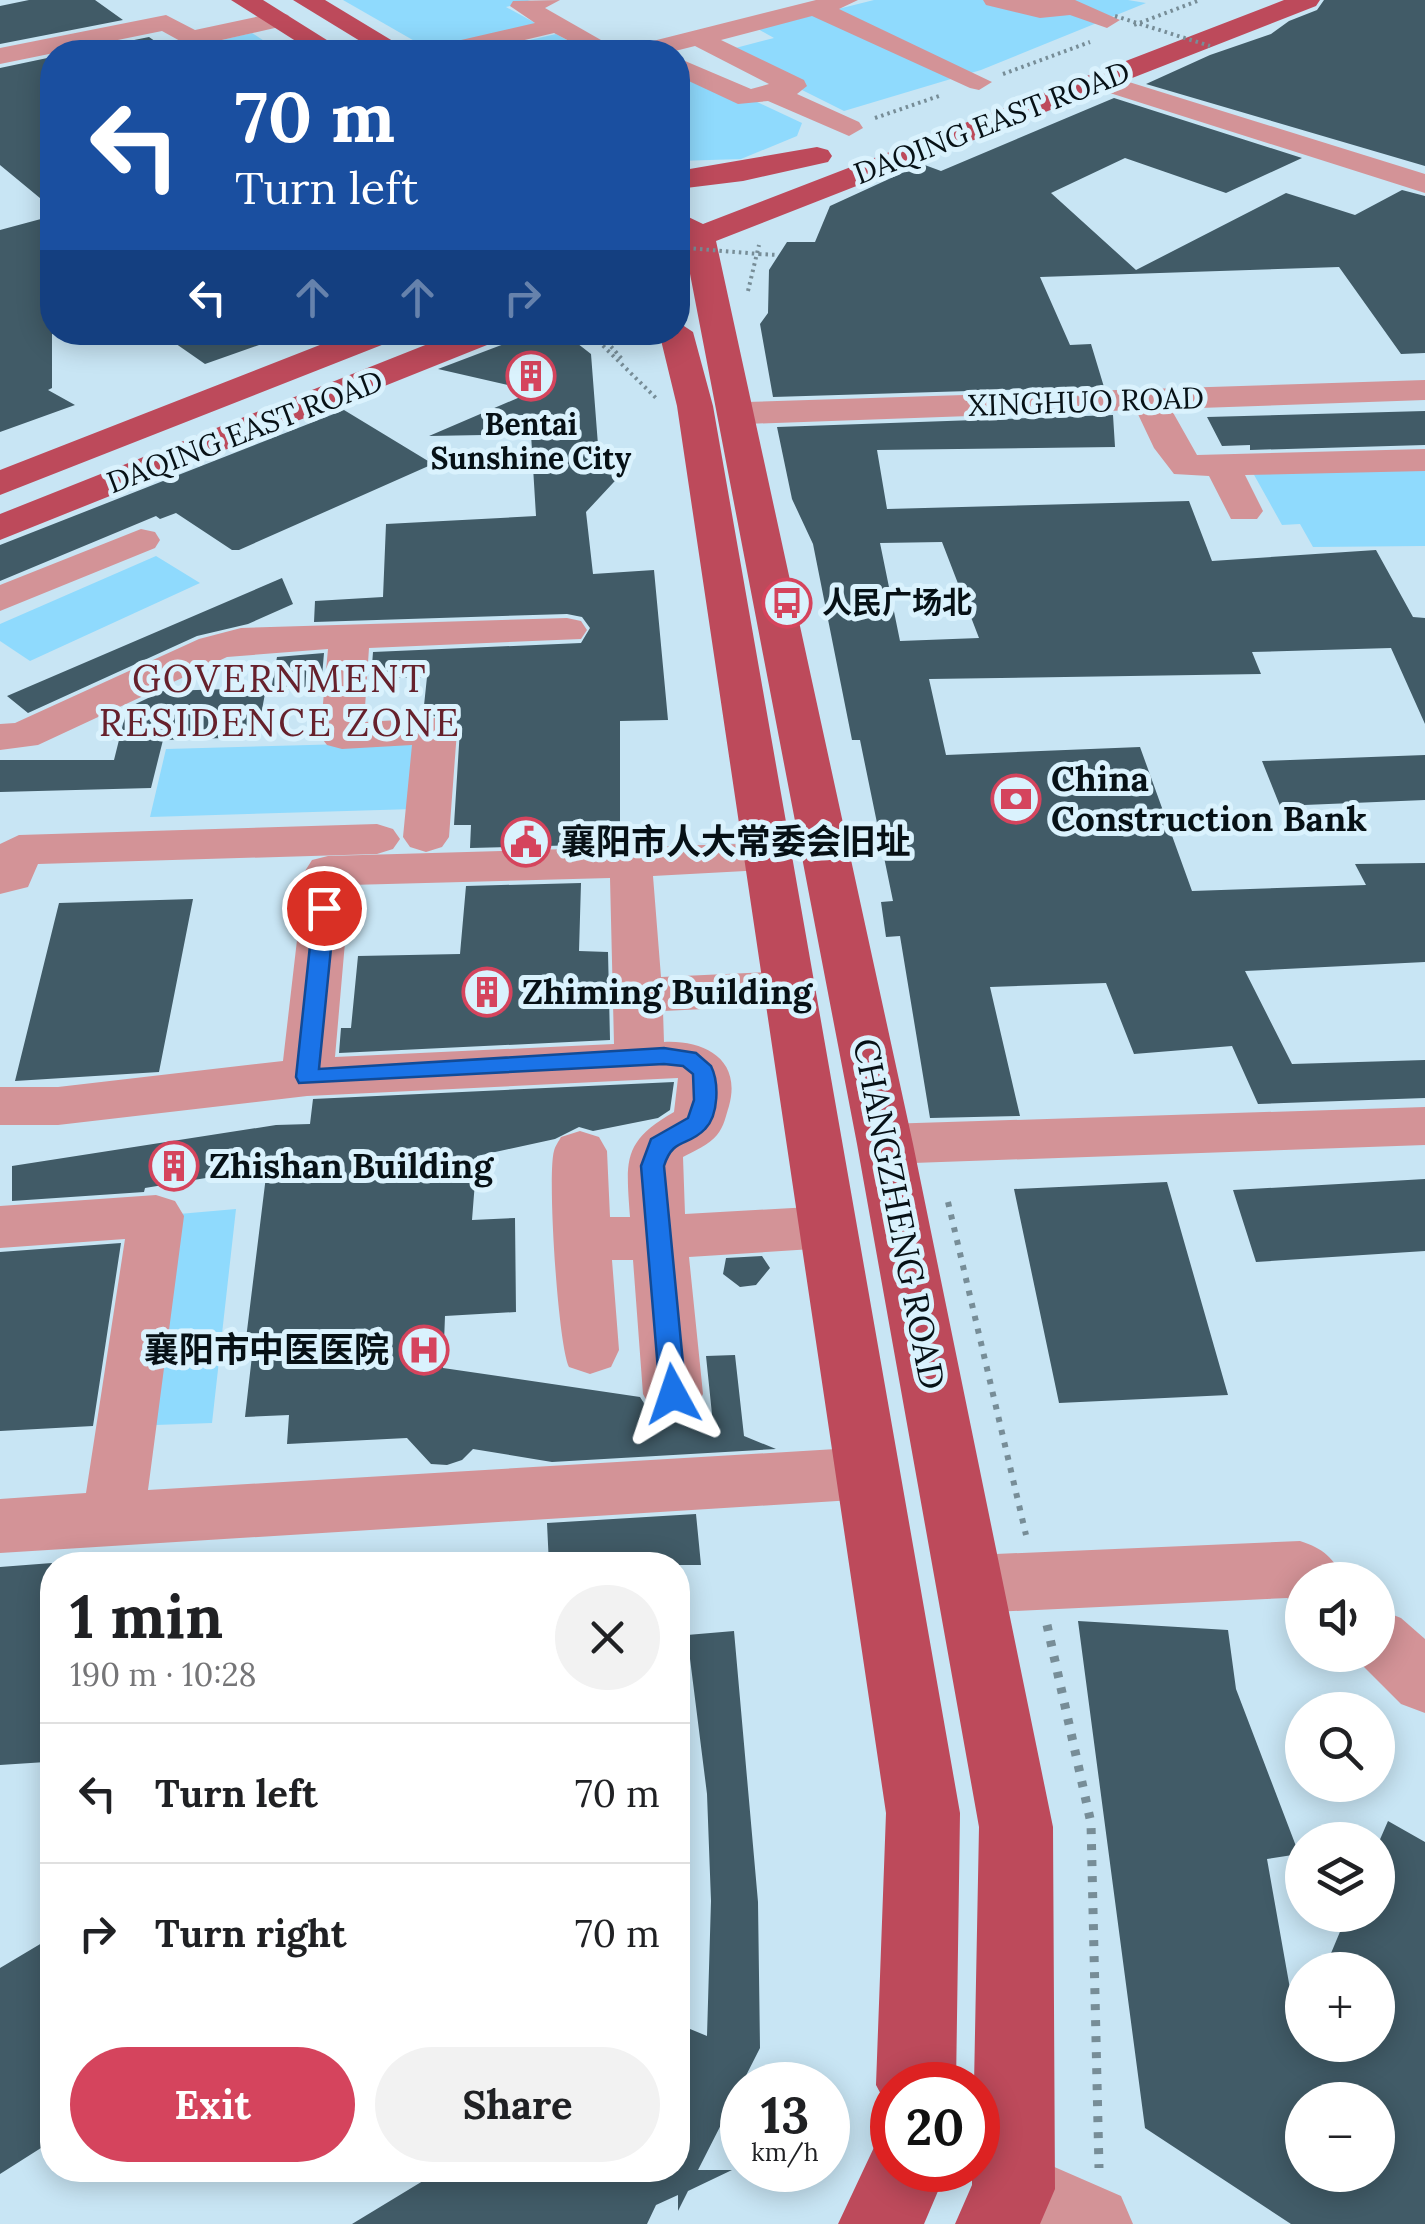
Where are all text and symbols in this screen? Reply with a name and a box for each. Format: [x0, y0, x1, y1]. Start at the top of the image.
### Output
street label: DAQING EAST ROAD [848, 52, 1135, 192]
text: 70 m [235, 72, 395, 161]
icon: left [70, 80, 200, 210]
text: Turn left [235, 159, 418, 216]
icon: left [180, 270, 235, 325]
icon: ahead [285, 270, 340, 325]
icon: ahead [390, 270, 445, 325]
icon: right [495, 270, 550, 325]
building icon: Bentai Sunshine City [505, 350, 557, 402]
street label: DAQING EAST ROAD [101, 361, 388, 501]
street label: XINGHUO ROAD [967, 378, 1205, 424]
place label: Bentai Sunshine City [431, 405, 632, 478]
bus stop icon: 人民广场北 [761, 577, 813, 629]
place label: 人民广场北 [822, 583, 972, 621]
district label: GOVERNMENT RESIDENCE ZONE [99, 654, 461, 746]
place label: China Construction Bank [1051, 756, 1367, 841]
bank icon: China Construction Bank [990, 773, 1042, 825]
public building icon: 襄阳市人大常委会旧址 [500, 816, 552, 868]
place label: 襄阳市人大常委会旧址 [561, 819, 911, 864]
pin [282, 866, 367, 951]
icon: arrive [297, 881, 352, 936]
building icon: Zhiming Building [461, 966, 513, 1018]
place label: Zhiming Building [522, 969, 813, 1014]
street label: CHANGZHENG ROAD [843, 1034, 956, 1393]
building icon: Zhishan Building [148, 1140, 200, 1192]
place label: Zhishan Building [209, 1143, 494, 1188]
hospital icon: 襄阳市中医医院 [398, 1324, 450, 1376]
place label: 襄阳市中医医院 [144, 1327, 389, 1372]
position arrow [621, 1342, 725, 1446]
map controls [1285, 1562, 1395, 2192]
button: sound [1285, 1562, 1395, 1672]
text: 1 min [70, 1578, 223, 1654]
button: close [555, 1585, 660, 1690]
text: 190 m · 10:28 [70, 1654, 257, 1695]
button: search [1285, 1692, 1395, 1802]
icon: left [70, 1766, 125, 1821]
text: Turn left [155, 1769, 318, 1817]
text: 70 m [575, 1769, 660, 1817]
button: layers [1285, 1822, 1395, 1932]
icon: right [70, 1906, 125, 1961]
text: Turn right [155, 1909, 346, 1957]
text: 70 m [575, 1909, 660, 1957]
button: + [1285, 1952, 1395, 2062]
button: Exit [70, 2047, 355, 2162]
button: Share [375, 2047, 660, 2162]
speed limit sign: 20 [870, 2062, 1000, 2192]
button: − [1285, 2082, 1395, 2192]
text: 13 [761, 2083, 809, 2147]
text: km/h [751, 2136, 819, 2168]

